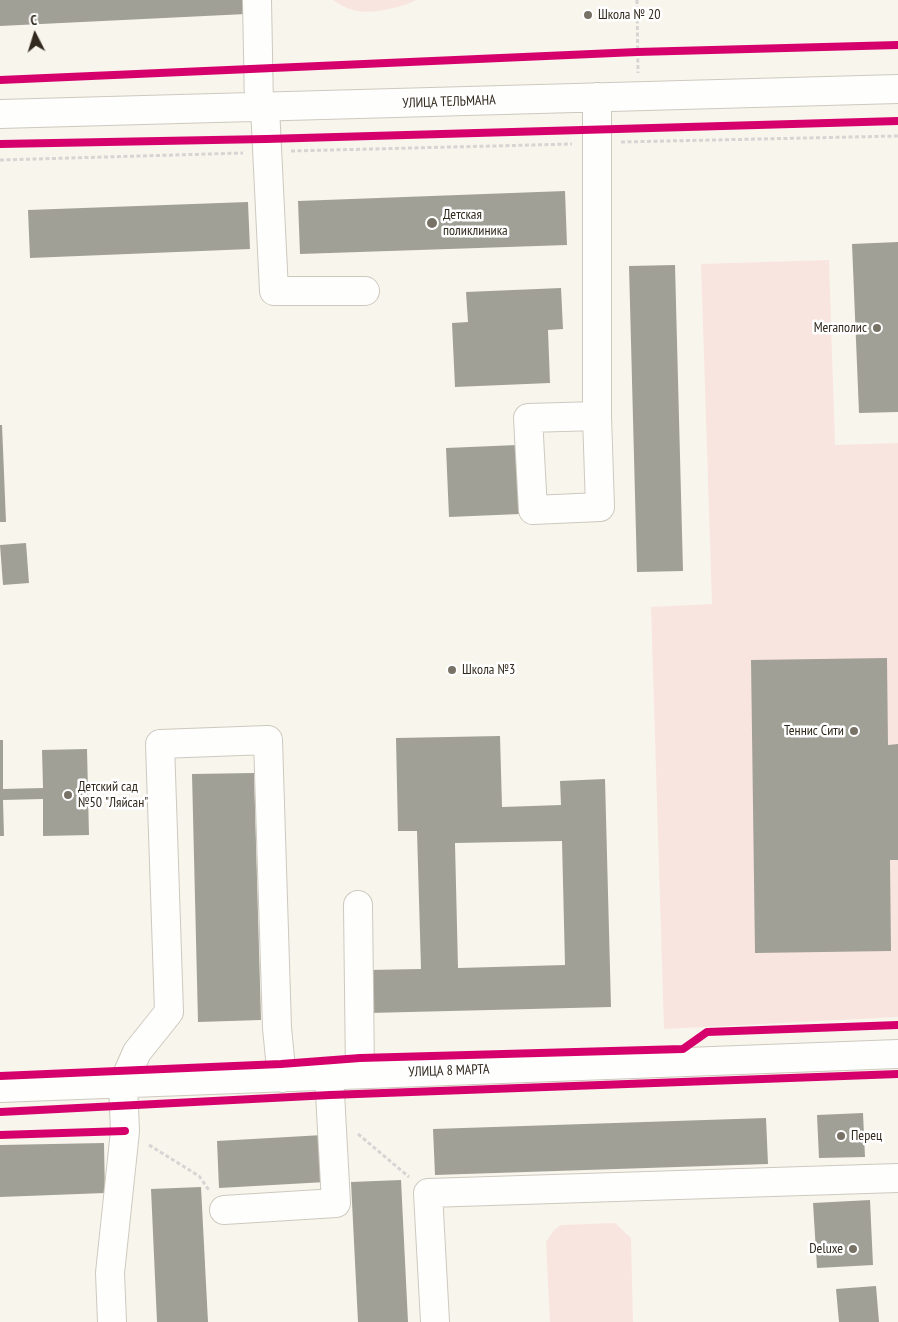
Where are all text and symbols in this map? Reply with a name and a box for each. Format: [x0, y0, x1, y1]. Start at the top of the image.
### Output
place label: Школа № 20 [598, 7, 661, 23]
marker: Школа № 20 [582, 9, 594, 21]
north arrow [10, 10, 60, 60]
text: С [30, 11, 38, 29]
street label: УЛИЦА ТЕЛЬМАНА [402, 92, 496, 112]
place label: Детская поликлиника [443, 207, 508, 240]
marker: Детская поликлиника [425, 216, 439, 230]
place label: Мегаполис [814, 320, 867, 336]
marker: Мегаполис [871, 322, 883, 334]
place label: Школа №3 [462, 662, 515, 678]
marker: Школа №3 [446, 664, 458, 676]
place label: Теннис Сити [784, 723, 844, 739]
marker: Теннис Сити [848, 725, 860, 737]
place label: Детский сад №50 "Ляйсан" [78, 779, 148, 812]
marker: Детский сад №50 "Ляйсан" [62, 789, 74, 801]
street label: УЛИЦА 8 МАРТА [408, 1061, 490, 1081]
place label: Перец [851, 1128, 882, 1144]
marker: Перец [835, 1130, 847, 1142]
place label: Deluxe [809, 1241, 843, 1257]
marker: Deluxe [847, 1243, 859, 1255]

